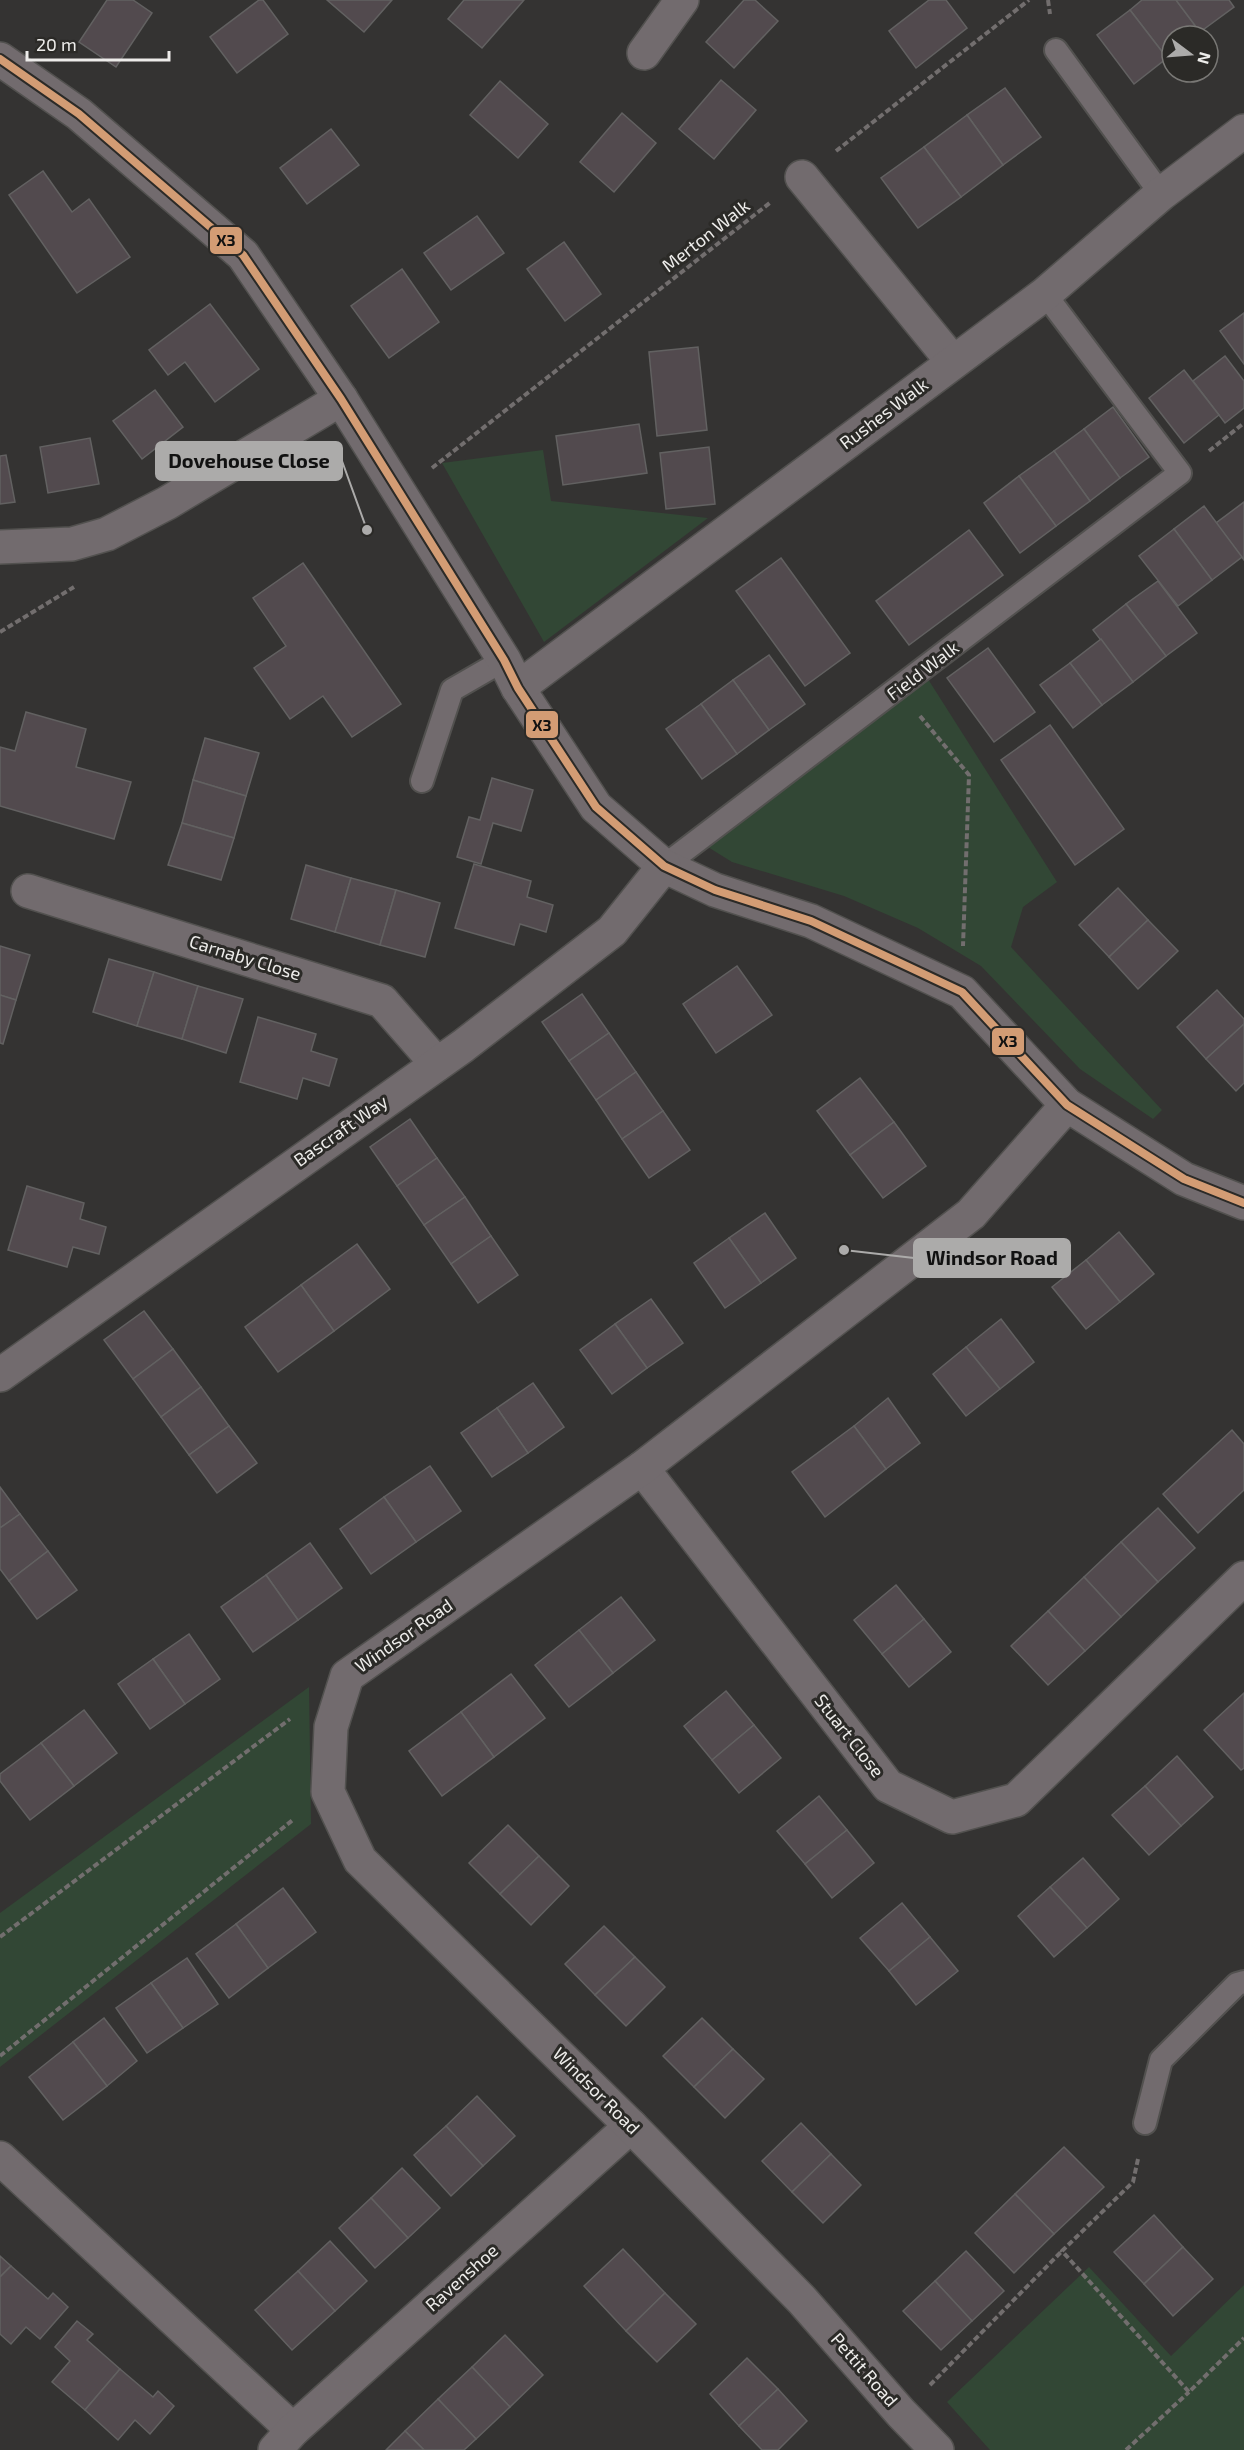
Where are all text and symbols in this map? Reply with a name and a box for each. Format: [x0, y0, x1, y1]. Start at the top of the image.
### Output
scale bar [27, 24, 170, 62]
north arrow [1160, 24, 1220, 84]
text: 20 m [36, 33, 77, 55]
text: N [1194, 50, 1216, 66]
street label: Merton Walk [657, 194, 754, 276]
line badge: X3 [209, 226, 243, 255]
text: X3 [216, 230, 236, 249]
street label: Rushes Walk [835, 373, 932, 454]
callout: Dovehouse Close [156, 442, 342, 480]
text: Dovehouse Close [168, 448, 330, 472]
street label: Field Walk [882, 636, 963, 704]
line badge: X3 [525, 710, 559, 739]
text: X3 [532, 715, 552, 734]
street label: Carnaby Close [187, 930, 304, 984]
line badge: X3 [991, 1027, 1025, 1056]
text: X3 [998, 1031, 1018, 1050]
street label: Bascraft Way [289, 1089, 392, 1171]
callout: Windsor Road [914, 1239, 1070, 1277]
text: Windsor Road [926, 1245, 1058, 1269]
street label: Windsor Road [350, 1593, 456, 1677]
street label: Stuart Close [810, 1689, 889, 1781]
street label: Windsor Road [549, 2042, 645, 2138]
street label: Ravenshoe [421, 2239, 502, 2316]
street label: Pettit Road [827, 2328, 903, 2411]

